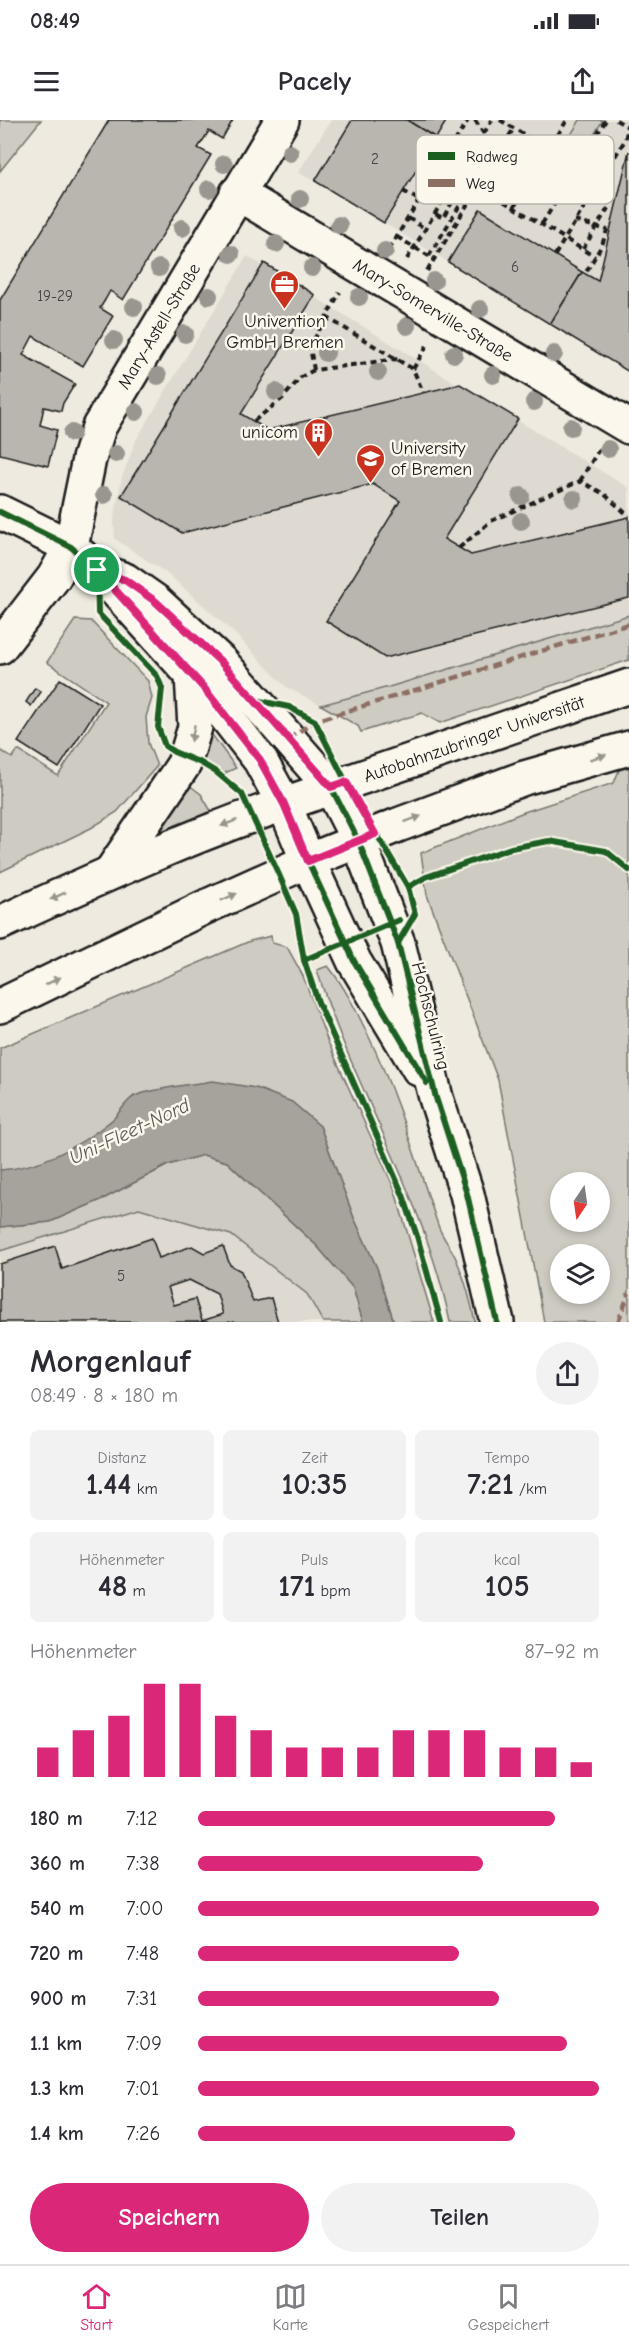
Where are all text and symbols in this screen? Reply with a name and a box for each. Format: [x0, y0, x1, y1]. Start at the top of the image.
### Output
text: 08:49 [30, 8, 80, 34]
icon: menu [30, 65, 63, 98]
icon: share [566, 65, 599, 98]
text: Pacely [278, 66, 351, 97]
legend [416, 135, 614, 204]
text: Radweg [466, 148, 518, 166]
house number: 2 [371, 150, 379, 168]
text: Weg [466, 175, 495, 193]
street label: Mary-Somerville-Straße [349, 254, 516, 366]
house number: 6 [511, 258, 519, 276]
street label: Mary-Astell-Straße [114, 259, 205, 393]
office icon: Univention GmbH Bremen [269, 268, 301, 310]
house number: 19-29 [37, 287, 73, 305]
place label: Univention GmbH Bremen [226, 311, 344, 353]
building icon: unicom [303, 416, 335, 458]
place label: unicom [242, 422, 298, 443]
place label: University of Bremen [391, 438, 472, 480]
school or university icon: University of Bremen [354, 442, 386, 484]
pin [71, 544, 122, 595]
icon: arrive [80, 553, 113, 586]
street label: Autobahnzubringer Universität [361, 691, 588, 787]
one-way arrow [189, 724, 198, 743]
one-way arrow [589, 752, 607, 761]
one-way arrow [404, 814, 422, 823]
one-way arrow [220, 819, 238, 828]
one-way arrow [50, 892, 67, 901]
one-way arrow [220, 892, 238, 901]
street label: Hochschulring [407, 960, 454, 1072]
one-way arrow [44, 976, 61, 985]
water label: Uni-Fleet-Nord [65, 1093, 194, 1169]
north arrow [550, 1172, 610, 1232]
map controls [550, 1172, 610, 1304]
button: layers [550, 1244, 610, 1304]
house number: 5 [117, 1267, 125, 1285]
text: Morgenlauf [30, 1342, 190, 1380]
button: share [536, 1342, 599, 1405]
text: 08:49 · 8 × 180 m [30, 1384, 178, 1407]
text: Distanz [98, 1449, 146, 1467]
text: Zeit [302, 1449, 327, 1467]
text: Tempo [485, 1449, 530, 1467]
text: 1.44 [86, 1467, 131, 1502]
text: 10:35 [282, 1467, 347, 1502]
text: 7:21 [467, 1467, 514, 1502]
text: km [131, 1480, 158, 1498]
text: /km [514, 1480, 547, 1498]
text: Höhenmeter [79, 1551, 164, 1569]
text: Puls [301, 1551, 328, 1569]
text: kcal [494, 1551, 521, 1569]
text: 48 [98, 1569, 127, 1604]
text: 171 [278, 1569, 315, 1604]
text: 105 [485, 1569, 530, 1604]
text: m [127, 1582, 146, 1600]
text: bpm [315, 1582, 351, 1600]
text: Höhenmeter [30, 1640, 137, 1663]
text: 87–92 m [525, 1640, 599, 1663]
text: 180 m [30, 1807, 83, 1830]
text: 7:12 [126, 1807, 157, 1830]
text: 360 m [30, 1852, 85, 1875]
text: 7:38 [126, 1852, 160, 1875]
text: 540 m [30, 1897, 84, 1920]
text: 7:00 [126, 1897, 163, 1920]
text: 720 m [30, 1942, 83, 1965]
text: 7:48 [126, 1942, 159, 1965]
text: 900 m [30, 1987, 86, 2010]
text: 7:31 [126, 1987, 157, 2010]
text: 1.1 km [30, 2032, 82, 2055]
text: 7:09 [126, 2032, 162, 2055]
text: 1.3 km [30, 2077, 84, 2100]
text: 7:01 [126, 2077, 159, 2100]
text: 1.4 km [30, 2122, 84, 2145]
text: 7:26 [126, 2122, 160, 2145]
button: Speichern [30, 2183, 309, 2252]
button: Teilen [321, 2183, 599, 2252]
tab: Start [80, 2280, 113, 2334]
tab: Karte [272, 2280, 308, 2334]
tab: Gespeichert [468, 2280, 549, 2334]

